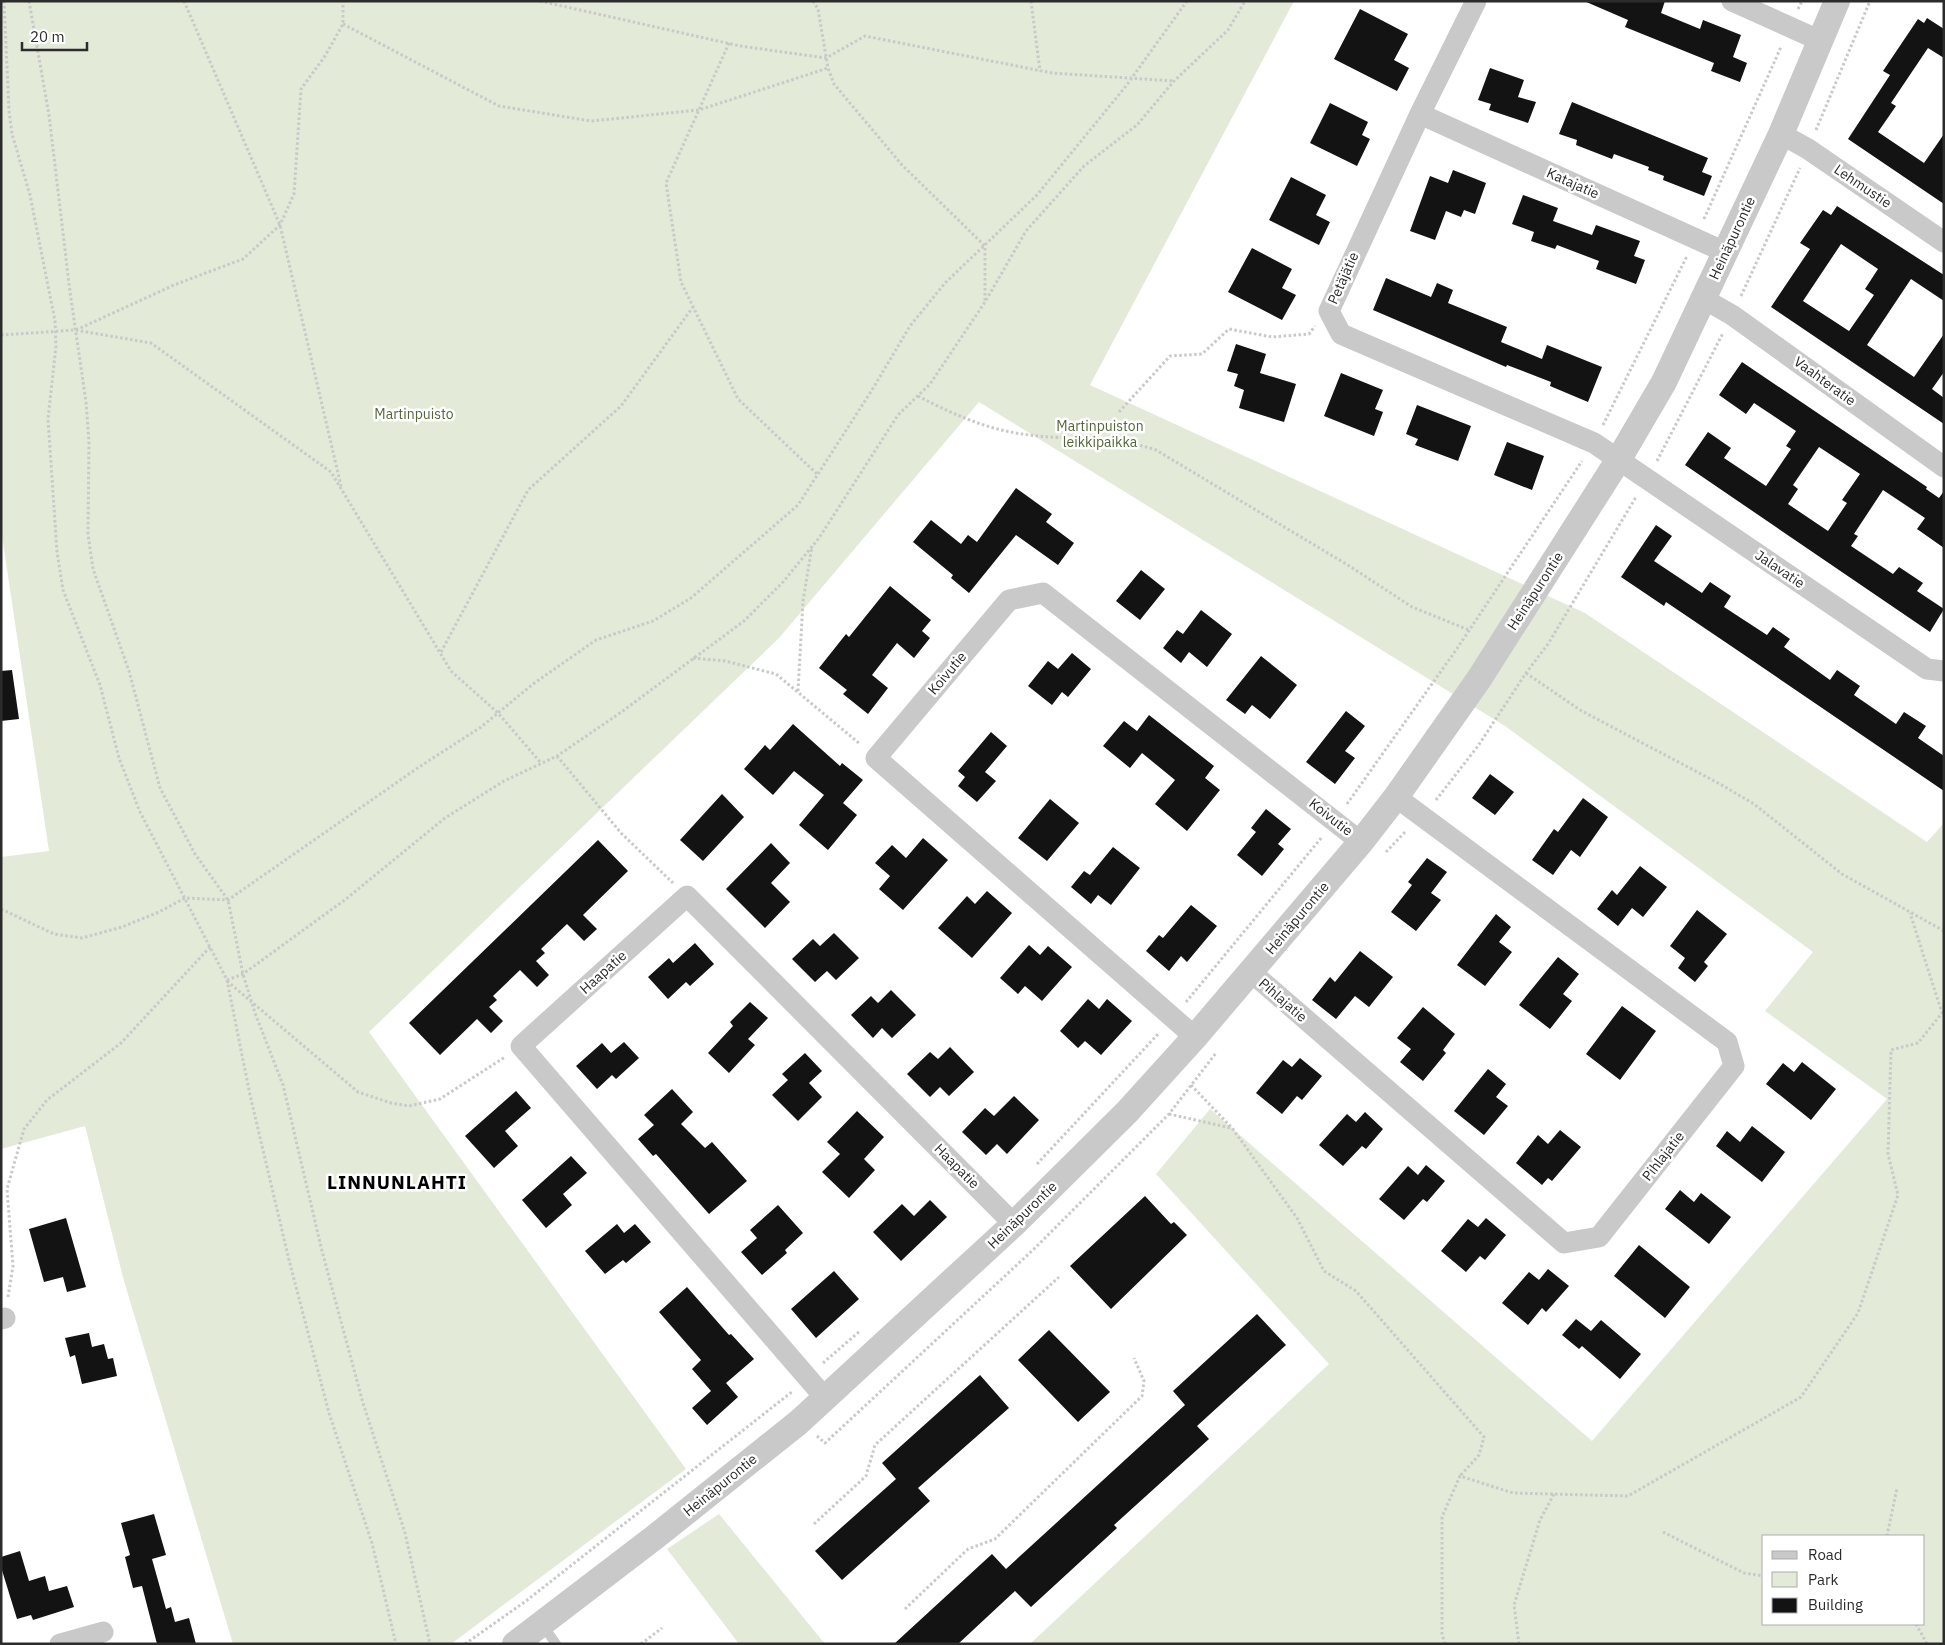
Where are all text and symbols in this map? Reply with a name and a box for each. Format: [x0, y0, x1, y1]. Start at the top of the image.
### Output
scale bar [22, 20, 88, 52]
text: 20 m [30, 27, 65, 46]
street label: Lehmustie [1831, 160, 1895, 212]
street label: Katajatie [1544, 163, 1602, 203]
street label: Heinäpurontie [1705, 193, 1759, 282]
street label: Petäjätie [1324, 249, 1363, 307]
street label: Vaahteratie [1790, 352, 1860, 410]
park label: Martinpuisto [374, 405, 454, 423]
park label: Martinpuiston leikkipaikka [1056, 417, 1144, 451]
street label: Jalavatie [1752, 546, 1809, 592]
street label: Heinäpurontie [1503, 548, 1567, 633]
street label: Koivutie [924, 648, 970, 698]
street label: Koivutie [1305, 794, 1357, 840]
street label: Heinäpurontie [1261, 878, 1333, 958]
street label: Haapatie [576, 946, 630, 998]
street label: Pihlajatie [1255, 974, 1311, 1026]
street label: Pihlajatie [1638, 1127, 1688, 1185]
street label: Haapatie [931, 1140, 984, 1193]
district label: LINNUNLAHTI [327, 1170, 467, 1194]
street label: Heinäpurontie [984, 1177, 1061, 1253]
street label: Heinäpurontie [680, 1450, 761, 1520]
legend [1762, 1535, 1925, 1625]
text: Road [1808, 1545, 1843, 1564]
text: Park [1808, 1570, 1838, 1589]
text: Building [1808, 1595, 1863, 1614]

